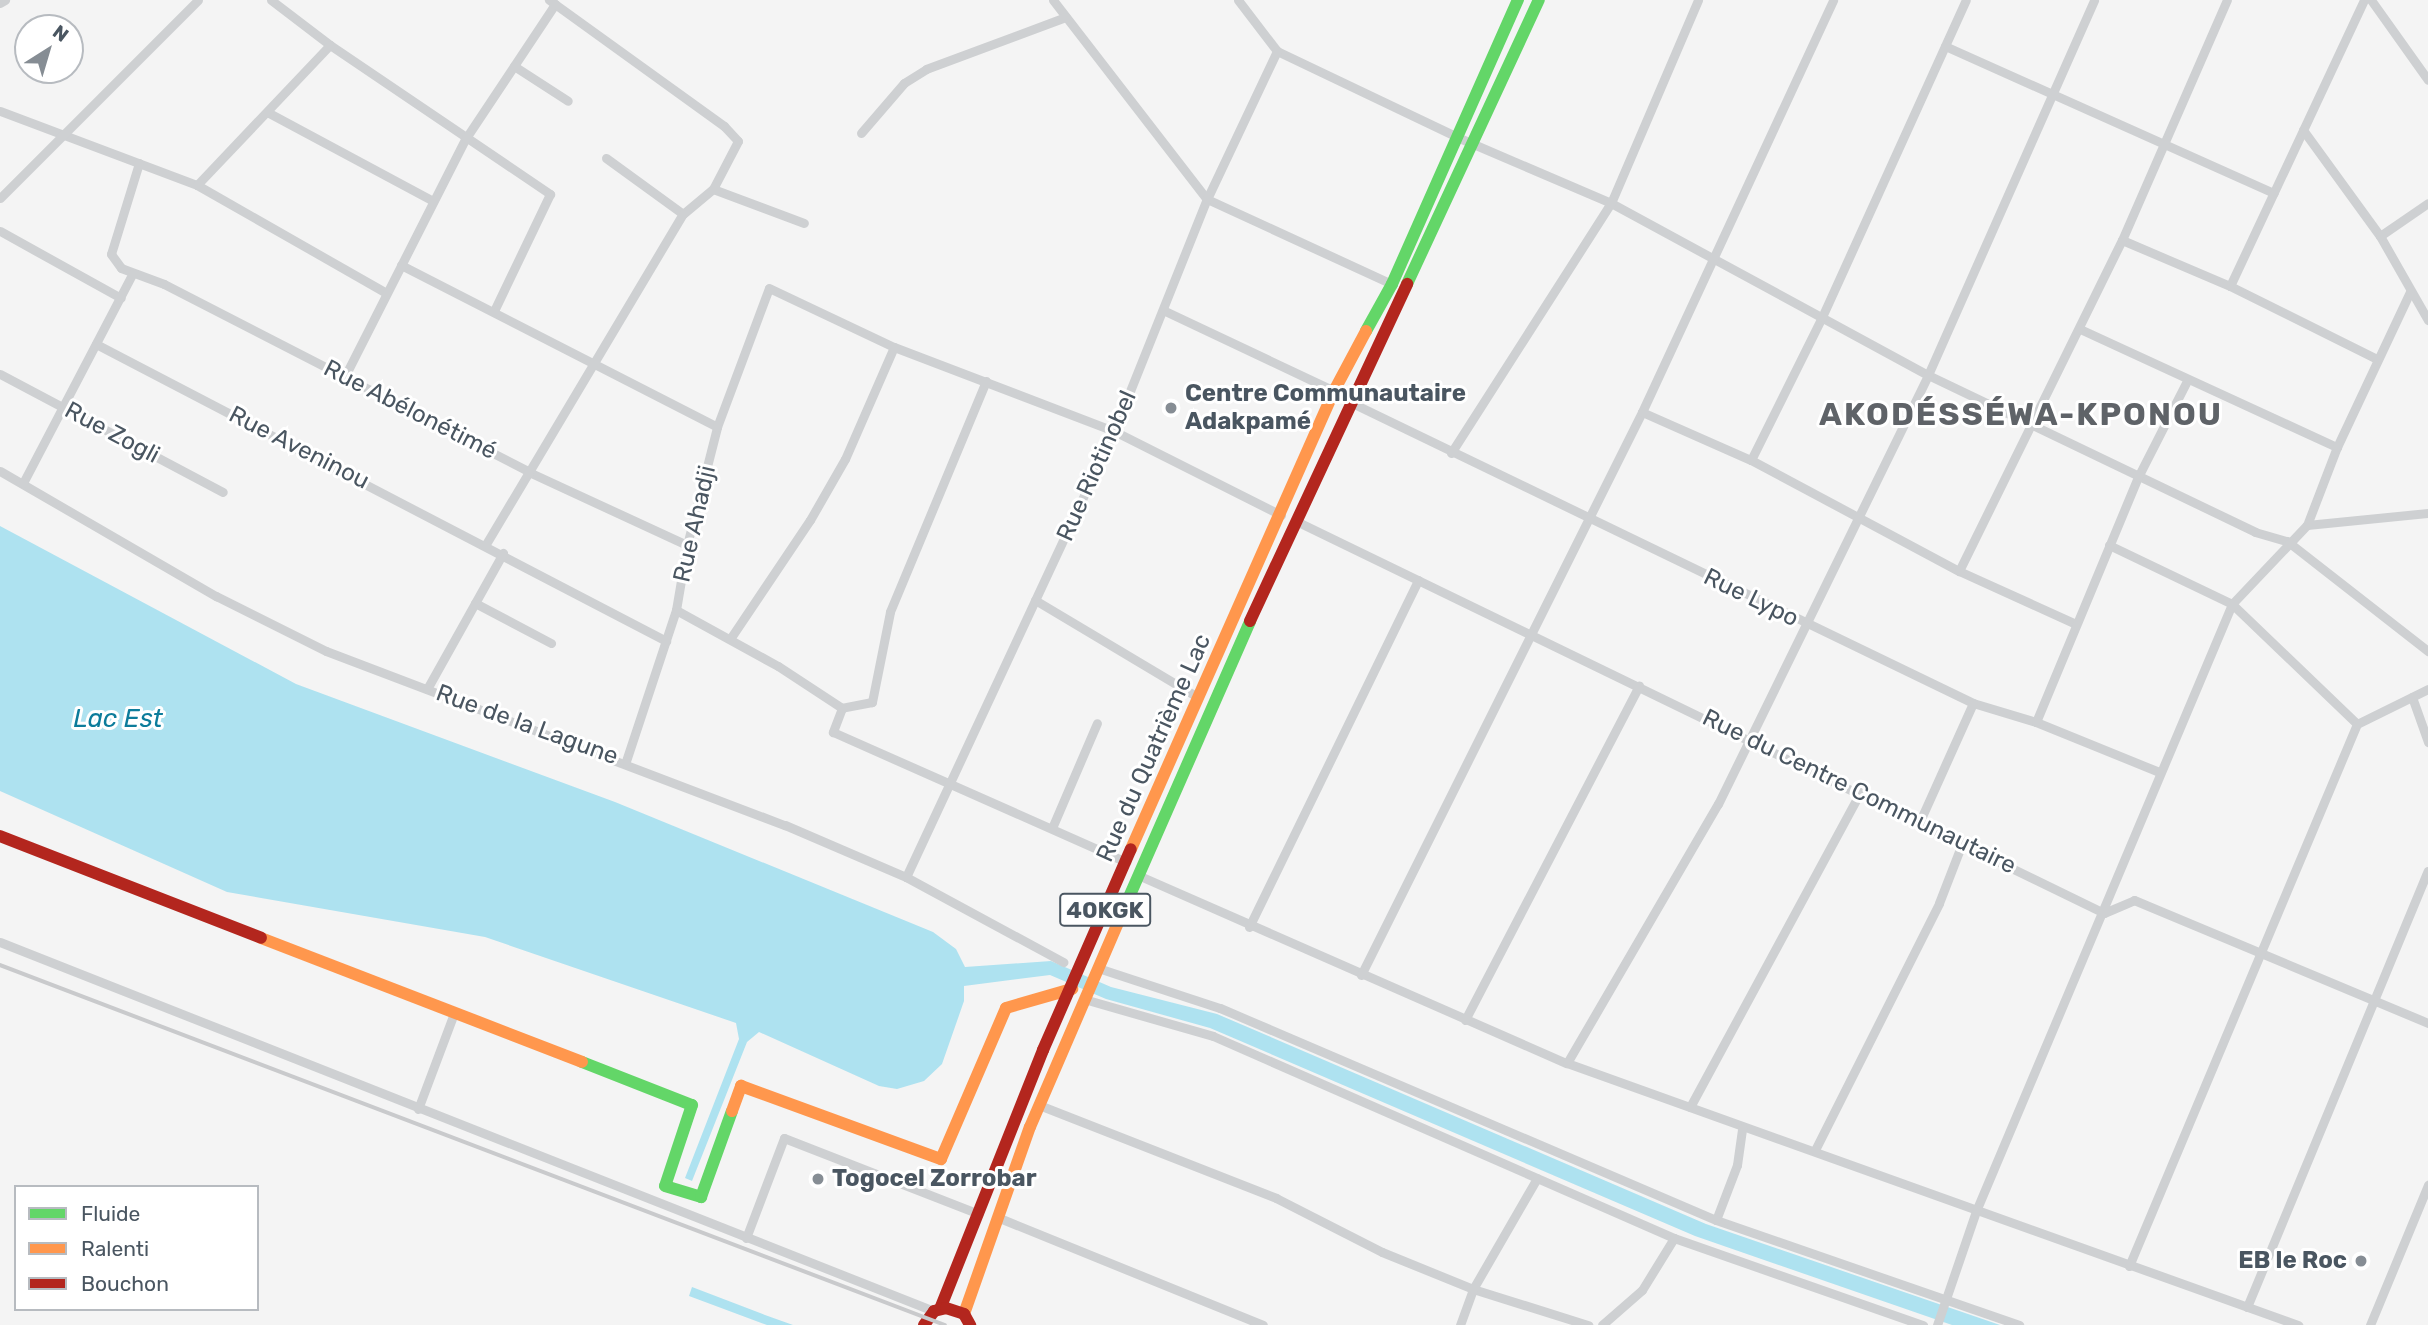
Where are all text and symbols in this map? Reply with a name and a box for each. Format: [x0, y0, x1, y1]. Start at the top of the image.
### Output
north arrow [14, 14, 84, 84]
text: N [48, 20, 73, 47]
street label: Rue Abélonétimé [318, 354, 502, 466]
place label: Centre Communautaire Adakpamé [1185, 380, 1466, 436]
street label: Rue Riotinobel [1051, 386, 1143, 546]
district label: AKODÉSSÉWA-KPONOU [1821, 395, 2221, 433]
street label: Rue Zogli [60, 396, 164, 470]
street label: Rue Aveninou [224, 400, 374, 496]
marker: Centre Communautaire Adakpamé [1163, 400, 1179, 416]
street label: Rue Ahadji [668, 462, 722, 586]
street label: Rue Lypo [1699, 563, 1803, 633]
street label: Rue du Quatrième Lac [1091, 630, 1217, 866]
street label: Rue de la Lagune [432, 679, 622, 771]
water label: Lac Est [73, 703, 163, 735]
street label: Rue du Centre Communautaire [1697, 703, 2021, 881]
road number: 40KGK [1058, 890, 1152, 930]
place label: Togocel Zorrobar [832, 1165, 1037, 1193]
marker: Togocel Zorrobar [810, 1171, 826, 1187]
legend [14, 1185, 259, 1311]
text: Fluide [81, 1201, 140, 1226]
text: Ralenti [81, 1236, 149, 1261]
place label: EB le Roc [2238, 1247, 2347, 1275]
marker: EB le Roc [2353, 1253, 2369, 1269]
text: Bouchon [81, 1271, 169, 1296]

